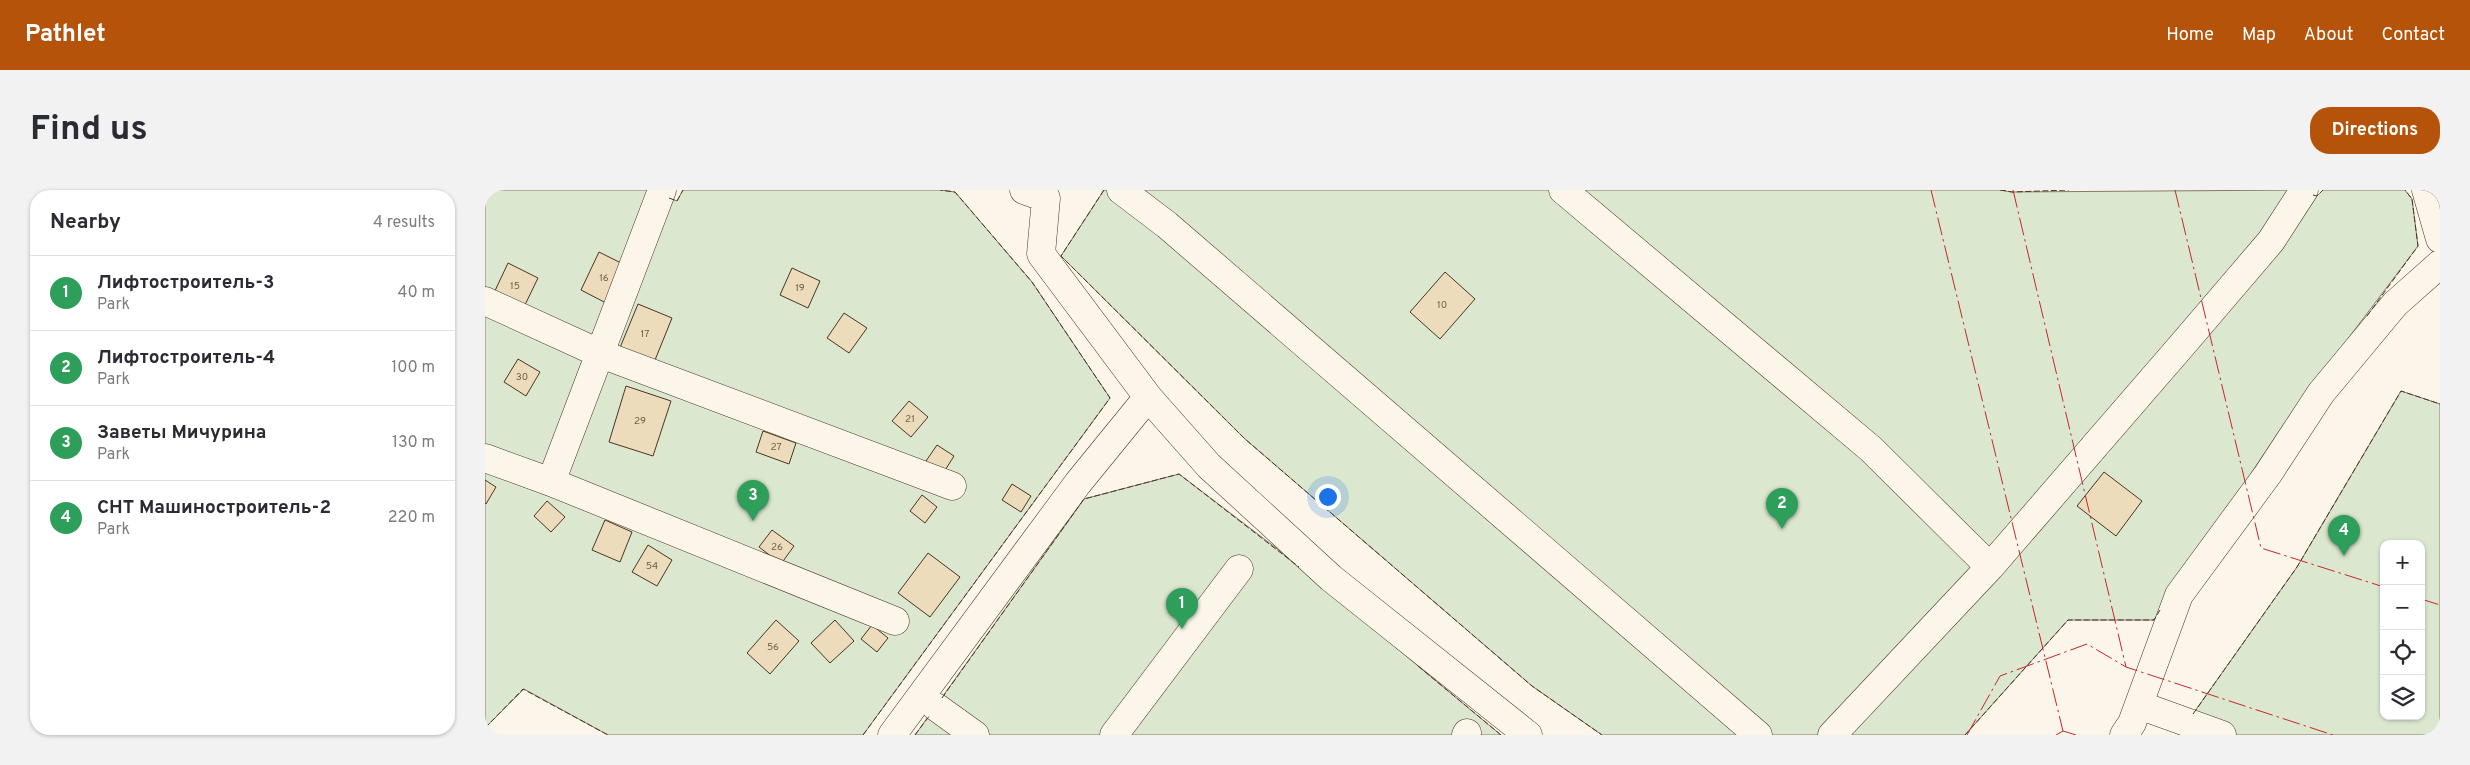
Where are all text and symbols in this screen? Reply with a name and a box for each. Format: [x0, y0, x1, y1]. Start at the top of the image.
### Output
text: Pathlet [25, 20, 106, 50]
text: Home [2166, 24, 2214, 47]
text: Map [2242, 24, 2276, 47]
text: About [2304, 24, 2353, 47]
text: Contact [2381, 24, 2445, 47]
button: Directions [2310, 107, 2440, 154]
text: Find us [30, 108, 148, 152]
text: Nearby [50, 209, 121, 236]
text: 4 results [373, 213, 435, 233]
text: Лифтостроитель-3 [97, 271, 275, 295]
house number: 16 [599, 272, 609, 285]
house number: 15 [510, 280, 520, 293]
house number: 19 [795, 282, 805, 295]
text: 1 [63, 283, 69, 303]
text: 40 m [397, 283, 435, 303]
text: Park [97, 295, 130, 315]
house number: 10 [1437, 299, 1447, 312]
house number: 17 [641, 328, 649, 341]
text: Лифтостроитель-4 [97, 346, 275, 370]
text: 2 [61, 358, 71, 378]
text: 100 m [391, 358, 435, 378]
text: Park [97, 370, 130, 390]
house number: 30 [516, 371, 528, 384]
house number: 21 [905, 413, 915, 426]
house number: 29 [634, 415, 646, 428]
text: Заветы Мичурина [97, 421, 266, 445]
text: 3 [61, 433, 71, 453]
text: 130 m [392, 433, 435, 453]
house number: 27 [770, 441, 782, 454]
text: Park [97, 445, 130, 465]
pin: 3 [737, 480, 769, 521]
your location [1315, 484, 1341, 510]
pin: 2 [1766, 488, 1798, 529]
text: СНТ Машиностроитель-2 [97, 496, 331, 520]
text: 4 [61, 508, 71, 528]
text: 220 m [388, 508, 435, 528]
pin: 4 [2328, 515, 2360, 556]
text: Park [97, 520, 130, 540]
map controls [2380, 540, 2425, 720]
button: + [2380, 540, 2425, 585]
house number: 26 [771, 541, 783, 554]
house number: 54 [646, 560, 658, 573]
button: − [2380, 585, 2425, 630]
pin: 1 [1166, 588, 1198, 629]
button: locate [2380, 630, 2425, 675]
house number: 56 [767, 641, 779, 654]
button: layers [2380, 675, 2425, 720]

